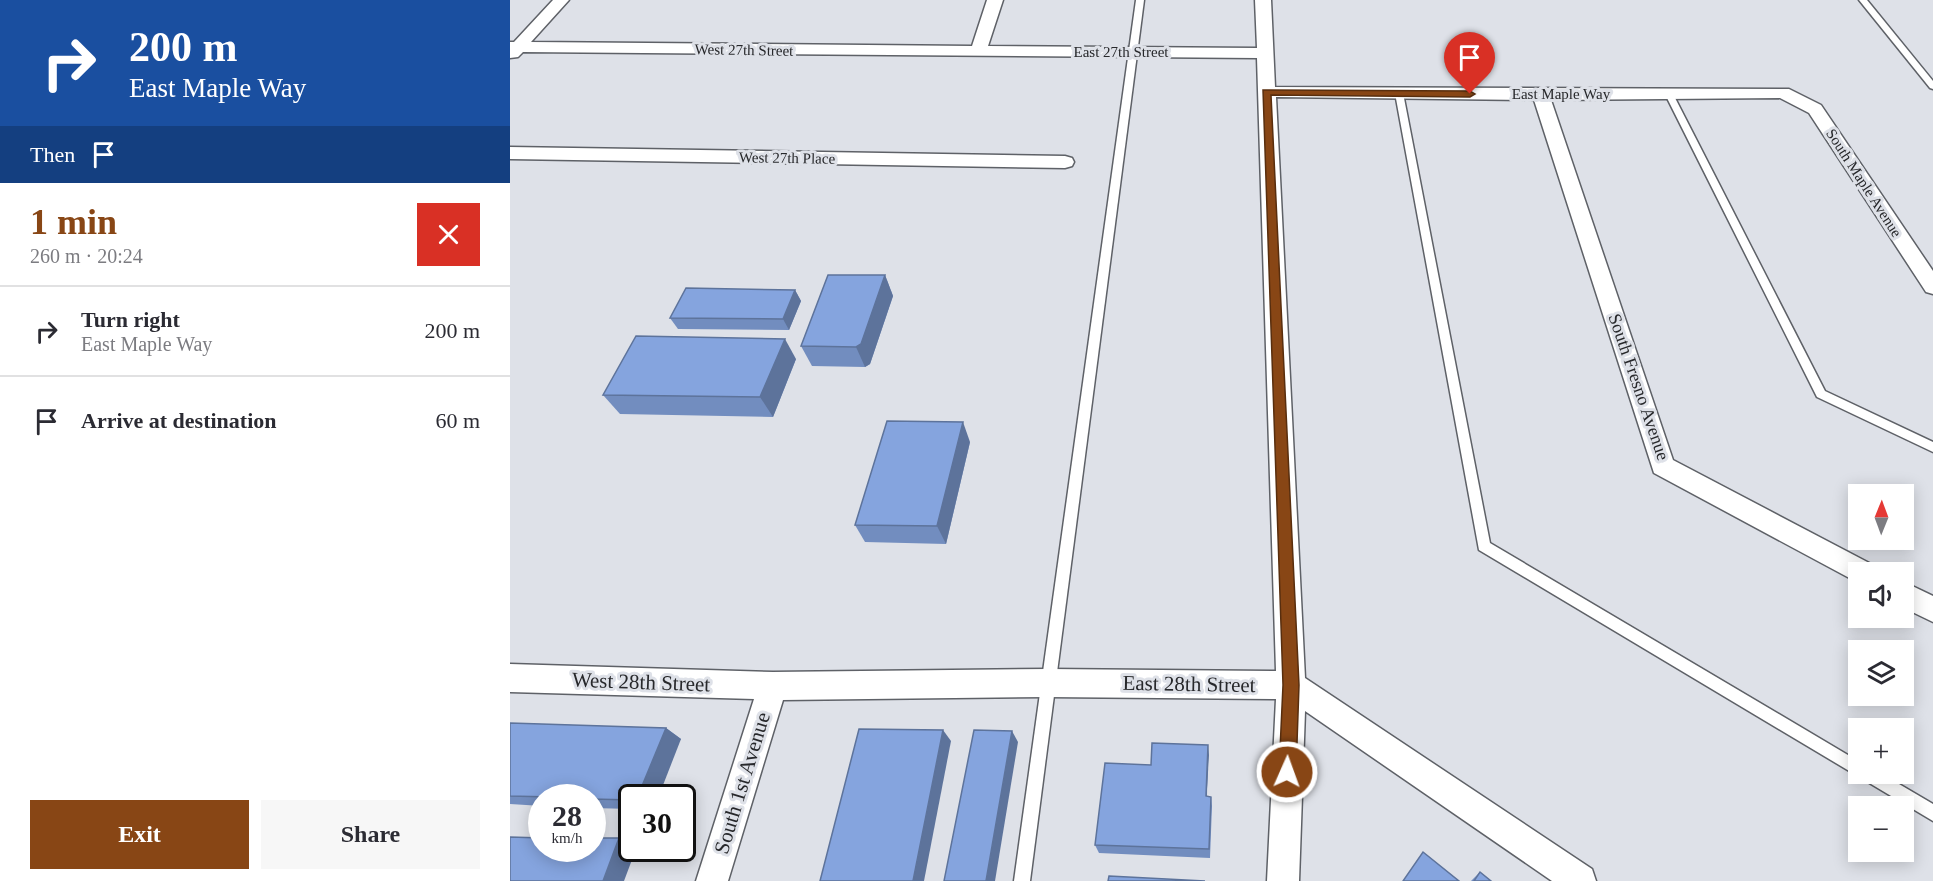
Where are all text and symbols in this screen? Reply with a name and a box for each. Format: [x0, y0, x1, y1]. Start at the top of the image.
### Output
icon: right [30, 24, 108, 102]
text: 200 m [129, 24, 238, 70]
pin [1444, 32, 1495, 94]
street label: West 27th Street [694, 41, 794, 59]
icon: arrive [1453, 41, 1486, 74]
street label: East 27th Street [1074, 44, 1169, 60]
text: East Maple Way [129, 73, 306, 103]
street label: East Maple Way [1512, 86, 1611, 102]
street label: South Maple Avenue [1823, 126, 1905, 240]
icon: arrive [87, 138, 120, 171]
text: Then [30, 142, 75, 167]
street label: West 27th Place [739, 149, 836, 167]
text: 1 min [30, 202, 117, 242]
button: close [417, 203, 480, 266]
text: 260 m · 20:24 [30, 245, 143, 267]
text: Turn right [81, 307, 180, 332]
street label: South Fresno Avenue [1605, 311, 1673, 463]
icon: right [30, 315, 63, 348]
text: 200 m [424, 318, 480, 343]
text: East Maple Way [81, 333, 212, 355]
icon: arrive [30, 405, 63, 438]
text: Arrive at destination [81, 408, 277, 433]
text: 60 m [435, 408, 480, 433]
north arrow [1848, 484, 1914, 550]
map controls [1848, 484, 1914, 862]
button: sound [1848, 562, 1914, 628]
button: layers [1848, 640, 1914, 706]
street label: West 28th Street [571, 668, 711, 696]
street label: East 28th Street [1122, 671, 1256, 697]
street label: South 1st Avenue [709, 709, 775, 857]
button: + [1848, 718, 1914, 784]
position arrow [1255, 740, 1319, 804]
speed limit sign: 30 [618, 784, 696, 862]
button: − [1848, 796, 1914, 862]
text: 28 [552, 799, 582, 832]
button: Exit [30, 800, 249, 869]
button: Share [261, 800, 480, 869]
text: km/h [552, 830, 582, 846]

